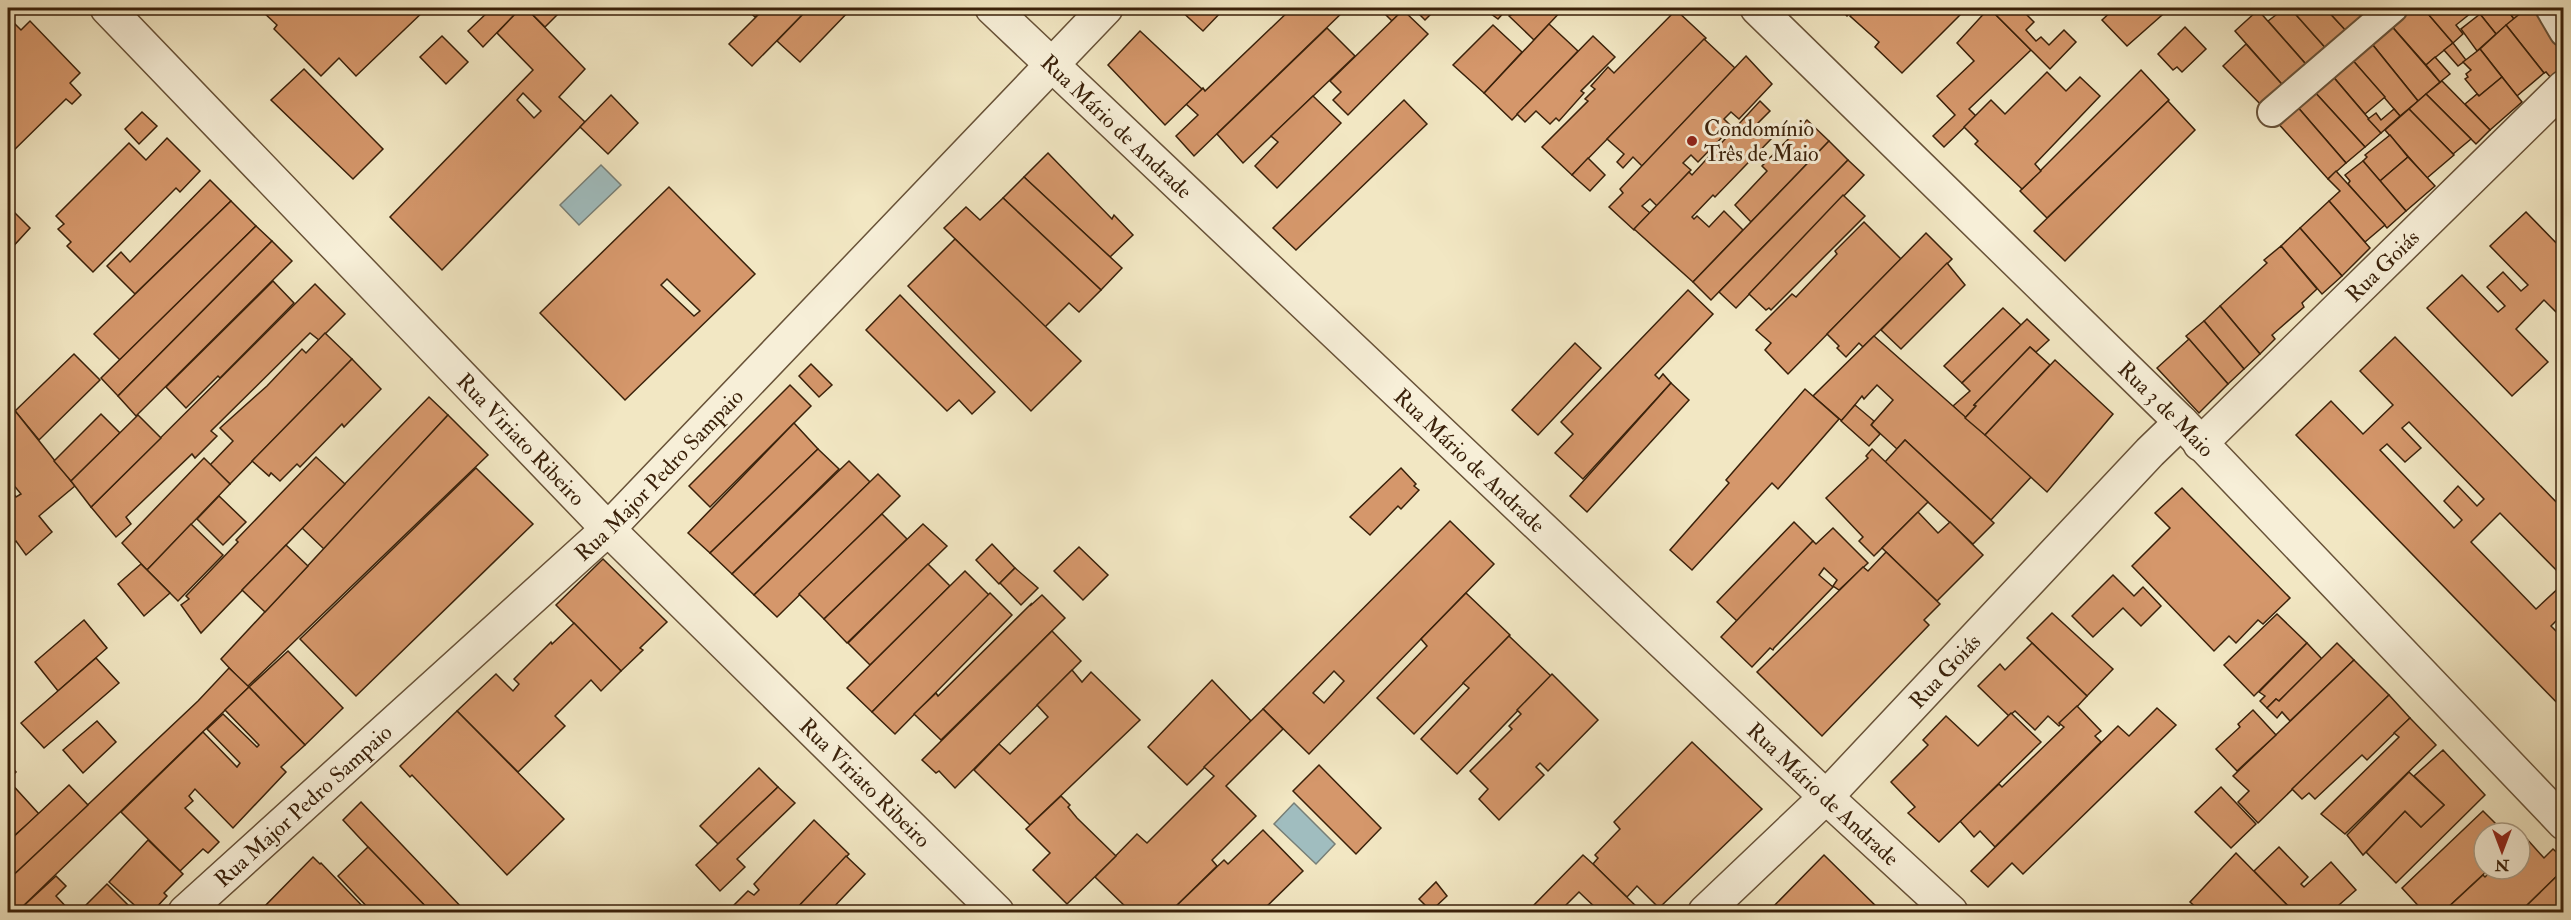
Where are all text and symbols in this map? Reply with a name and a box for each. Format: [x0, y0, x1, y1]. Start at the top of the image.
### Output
street label: Rua Mário de Andrade [1035, 49, 1198, 205]
place label: Condomínio Três de Maio [1704, 115, 1819, 168]
marker: Condomínio Três de Maio [1685, 134, 1699, 148]
street label: Rua Goiás [2340, 224, 2425, 308]
street label: Rua 3 de Maio [2112, 355, 2220, 463]
street label: Rua Viriato Ribeiro [451, 368, 591, 512]
street label: Rua Major Pedro Sampaio [569, 383, 750, 567]
street label: Rua Mário de Andrade [1388, 383, 1551, 539]
street label: Rua Goiás [1903, 628, 1987, 715]
street label: Rua Viriato Ribeiro [793, 712, 936, 854]
street label: Rua Mário de Andrade [1741, 717, 1905, 872]
street label: Rua Major Pedro Sampaio [209, 718, 398, 894]
north arrow [2472, 821, 2532, 881]
text: N [2494, 855, 2510, 875]

